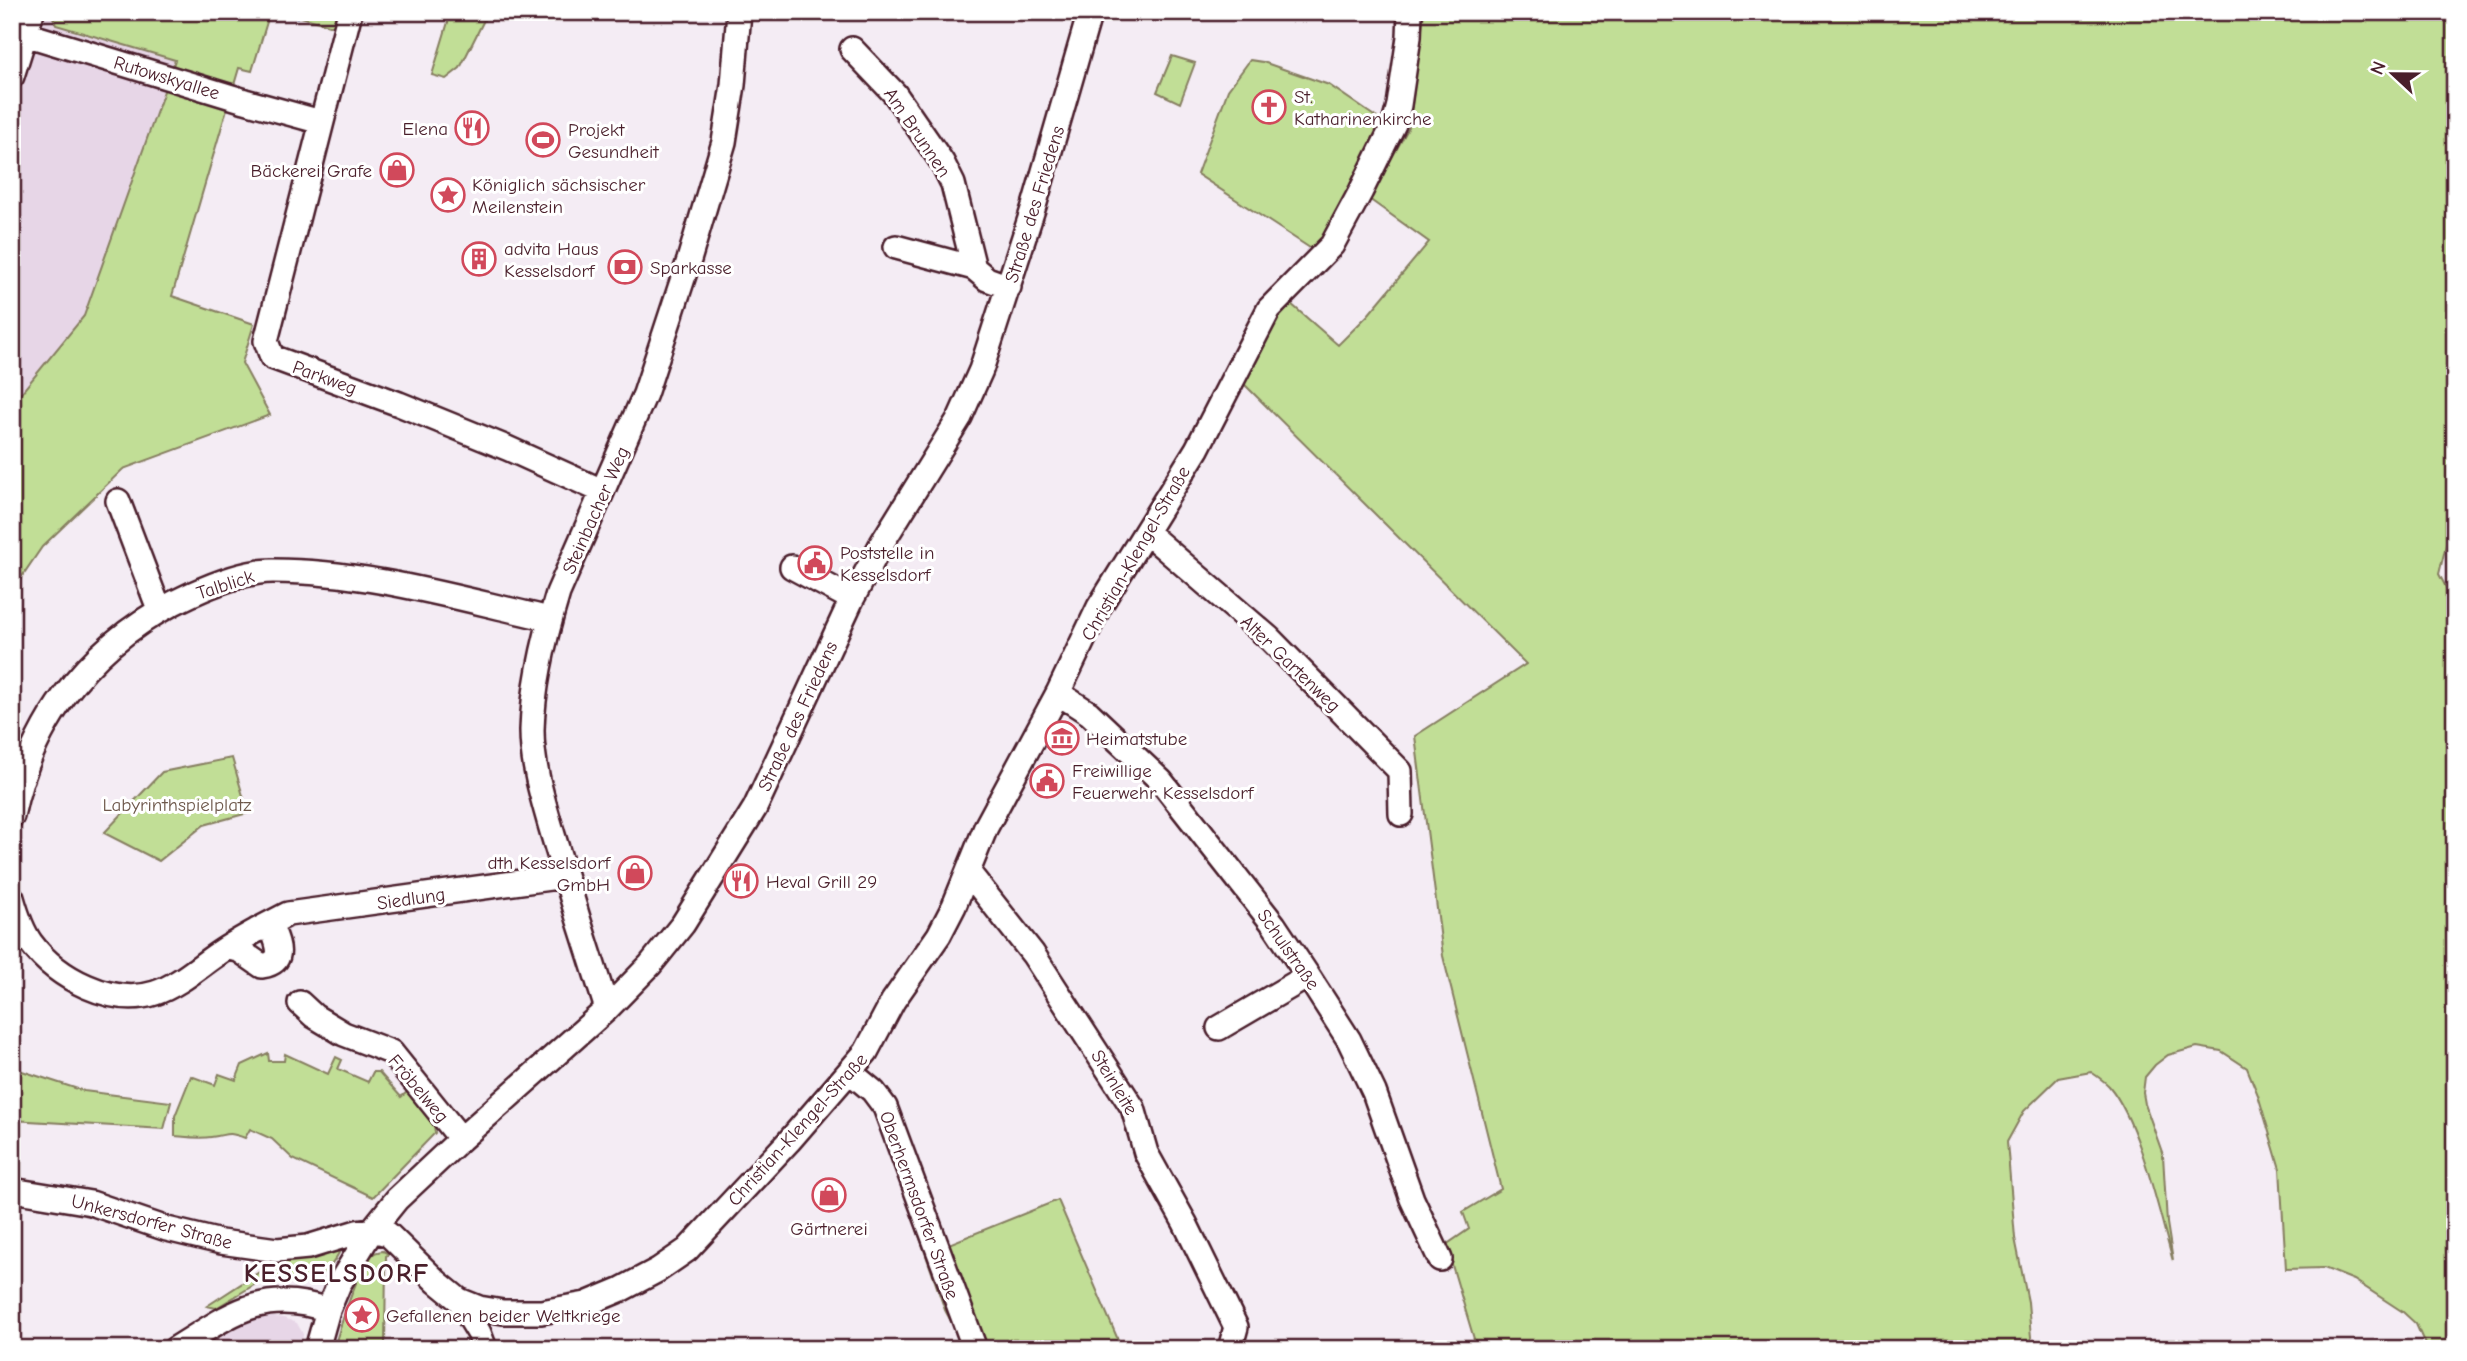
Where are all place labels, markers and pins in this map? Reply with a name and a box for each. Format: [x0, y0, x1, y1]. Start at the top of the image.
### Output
place label: St. Katharinenkirche [1294, 86, 1432, 130]
church icon: St. Katharinenkirche [1250, 88, 1288, 126]
restaurant icon: Elena [453, 109, 491, 147]
place label: Elena [403, 118, 448, 140]
place label: Projekt Gesundheit [568, 119, 659, 163]
sports icon: Projekt Gesundheit [524, 121, 562, 159]
shop icon: Bäckerei Grafe [378, 151, 416, 189]
place label: Bäckerei Grafe [251, 160, 372, 182]
place label: Königlich sächsischer Meilenstein [472, 174, 646, 218]
place icon: Königlich sächsischer Meilenstein [429, 176, 467, 214]
place label: advita Haus Kesselsdorf [504, 238, 598, 282]
building icon: advita Haus Kesselsdorf [460, 240, 498, 278]
bank icon: Sparkasse [606, 248, 644, 286]
place label: Sparkasse [650, 257, 732, 279]
place label: Poststelle in Kesselsdorf [840, 542, 934, 586]
public building icon: Poststelle in Kesselsdorf [796, 544, 834, 582]
museum icon: Heimatstube [1043, 719, 1081, 757]
place label: Heimatstube [1086, 728, 1187, 750]
place label: Freiwillige Feuerwehr Kesselsdorf [1072, 760, 1255, 804]
public building icon: Freiwillige Feuerwehr Kesselsdorf [1028, 762, 1066, 800]
place label: dth Kesselsdorf GmbH [488, 852, 612, 896]
shop icon: dth Kesselsdorf GmbH [616, 854, 654, 892]
restaurant icon: Heval Grill 29 [722, 862, 760, 900]
place label: Heval Grill 29 [766, 871, 877, 893]
shop icon: Gärtnerei [810, 1176, 848, 1214]
place label: Gärtnerei [790, 1218, 868, 1240]
place icon: Gefallenen beider Weltkriege [343, 1296, 381, 1334]
place label: Gefallenen beider Weltkriege [386, 1305, 621, 1327]

